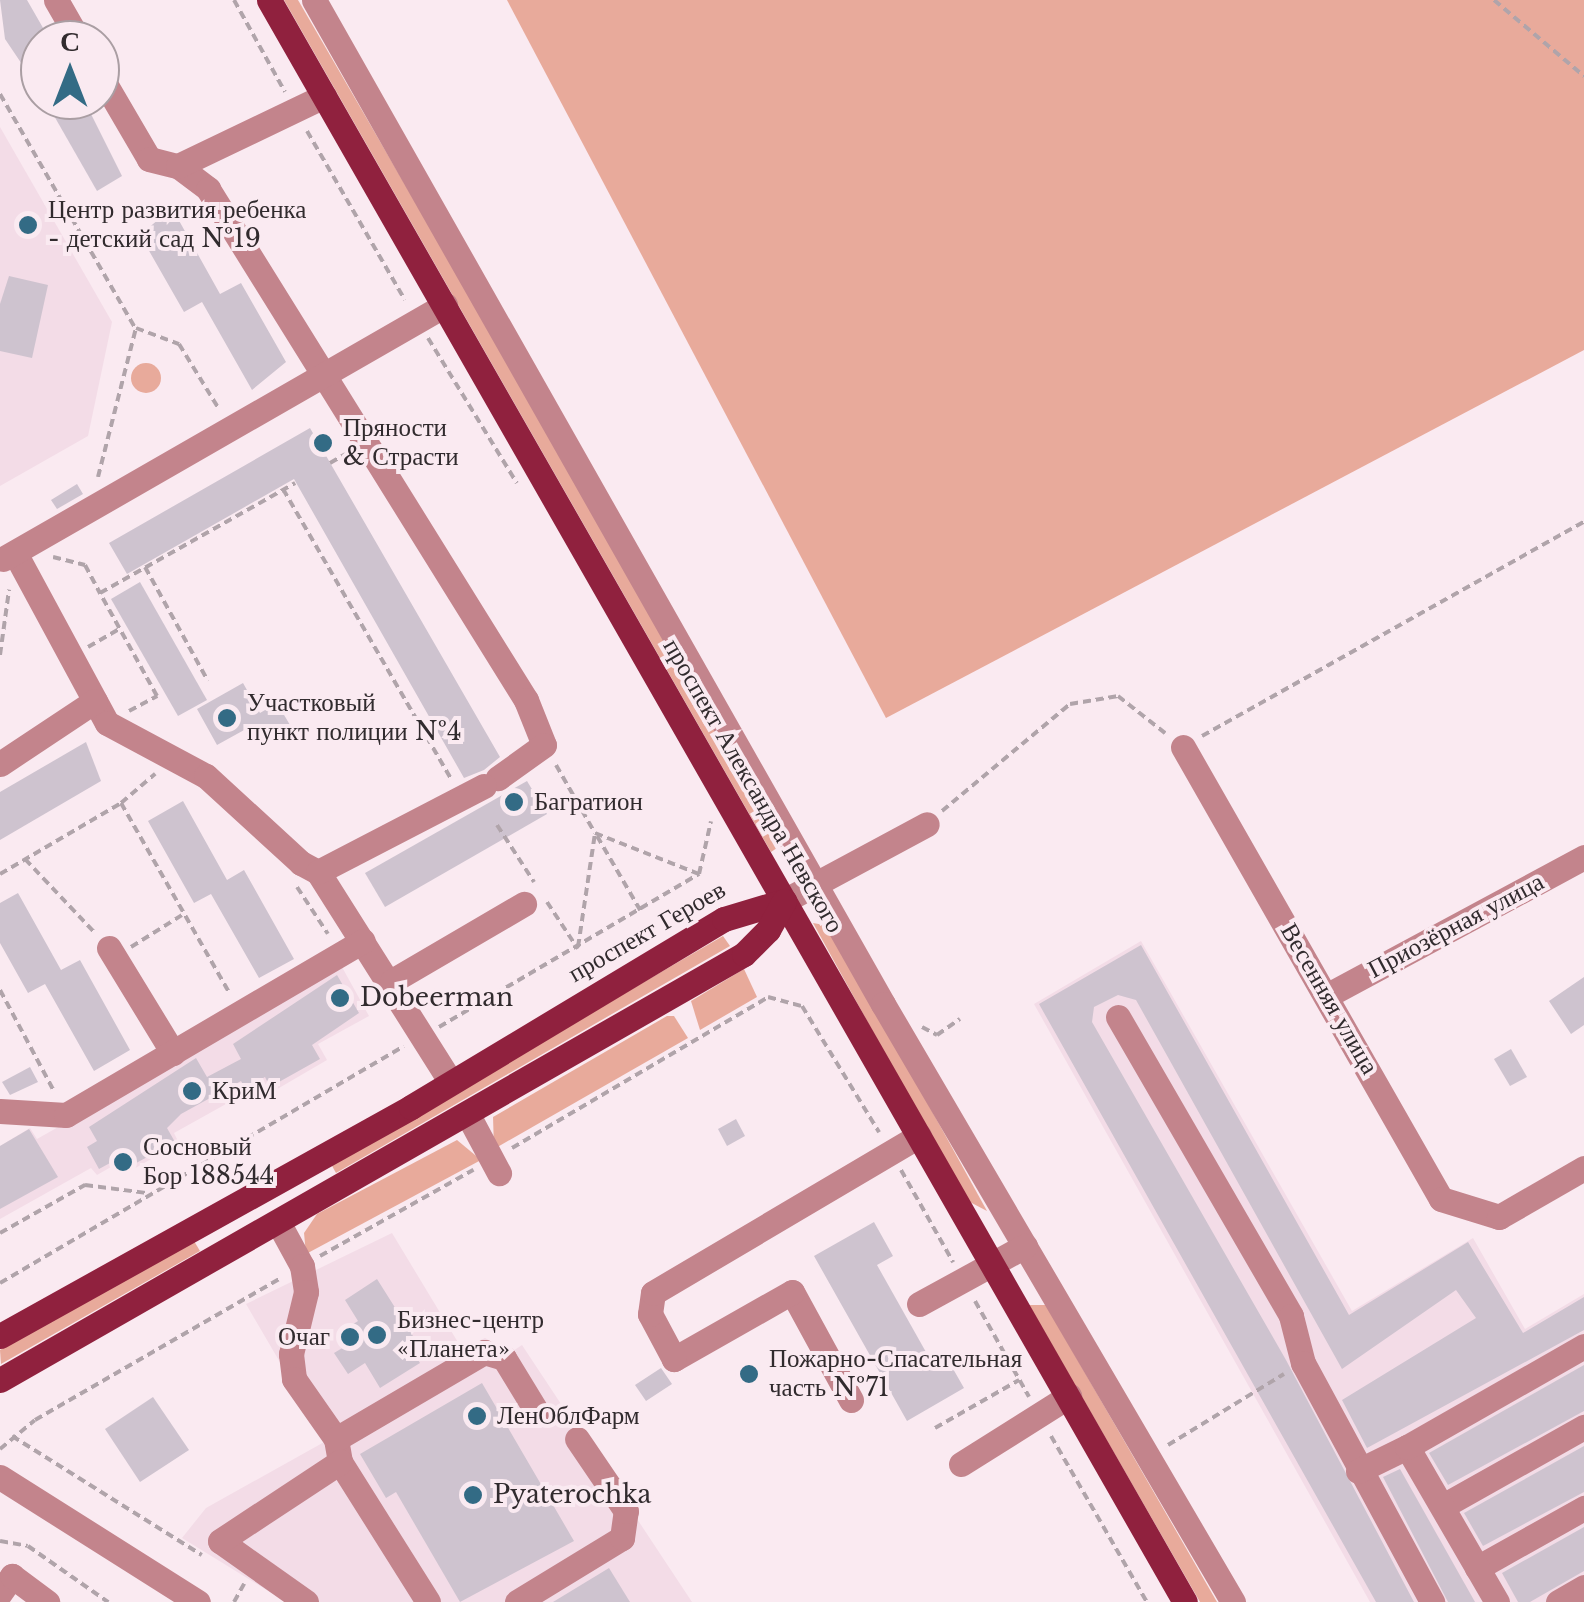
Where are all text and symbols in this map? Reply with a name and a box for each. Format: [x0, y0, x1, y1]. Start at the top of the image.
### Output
north arrow [20, 20, 120, 120]
text: С [60, 24, 80, 59]
place label: Центр развития ребенка - детский сад №19 [48, 196, 306, 255]
marker: Центр развития ребенка - детский сад №19 [17, 214, 39, 236]
place label: Пряности & Страсти [343, 414, 459, 473]
marker: Пряности & Страсти [312, 432, 334, 454]
street label: проспект Александра Невского [656, 634, 850, 938]
place label: Участковый пункт полиции №4 [247, 689, 462, 748]
marker: Участковый пункт полиции №4 [216, 707, 238, 729]
place label: Багратион [534, 787, 643, 817]
marker: Багратион [503, 791, 525, 813]
street label: Приозёрная улица [1363, 867, 1549, 985]
street label: проспект Героев [563, 875, 731, 989]
street label: Весенняя улица [1274, 918, 1384, 1080]
place label: Dobeerman [360, 983, 513, 1013]
marker: Dobeerman [329, 987, 351, 1009]
place label: КриМ [212, 1076, 277, 1106]
marker: КриМ [181, 1080, 203, 1102]
place label: Сосновый Бор 188544 [143, 1133, 274, 1192]
marker: Сосновый Бор 188544 [112, 1151, 134, 1173]
place label: Бизнес-центр «Планета» [397, 1306, 544, 1365]
place label: Очаг [278, 1322, 330, 1352]
marker: Бизнес-центр «Планета» [366, 1324, 388, 1346]
marker: Очаг [339, 1326, 361, 1348]
place label: Пожарно-Спасательная часть №71 [769, 1345, 1022, 1404]
marker: Пожарно-Спасательная часть №71 [738, 1363, 760, 1385]
place label: ЛенОблФарм [497, 1401, 640, 1431]
marker: ЛенОблФарм [466, 1405, 488, 1427]
place label: Pyaterochka [493, 1480, 651, 1510]
marker: Pyaterochka [462, 1484, 484, 1506]

